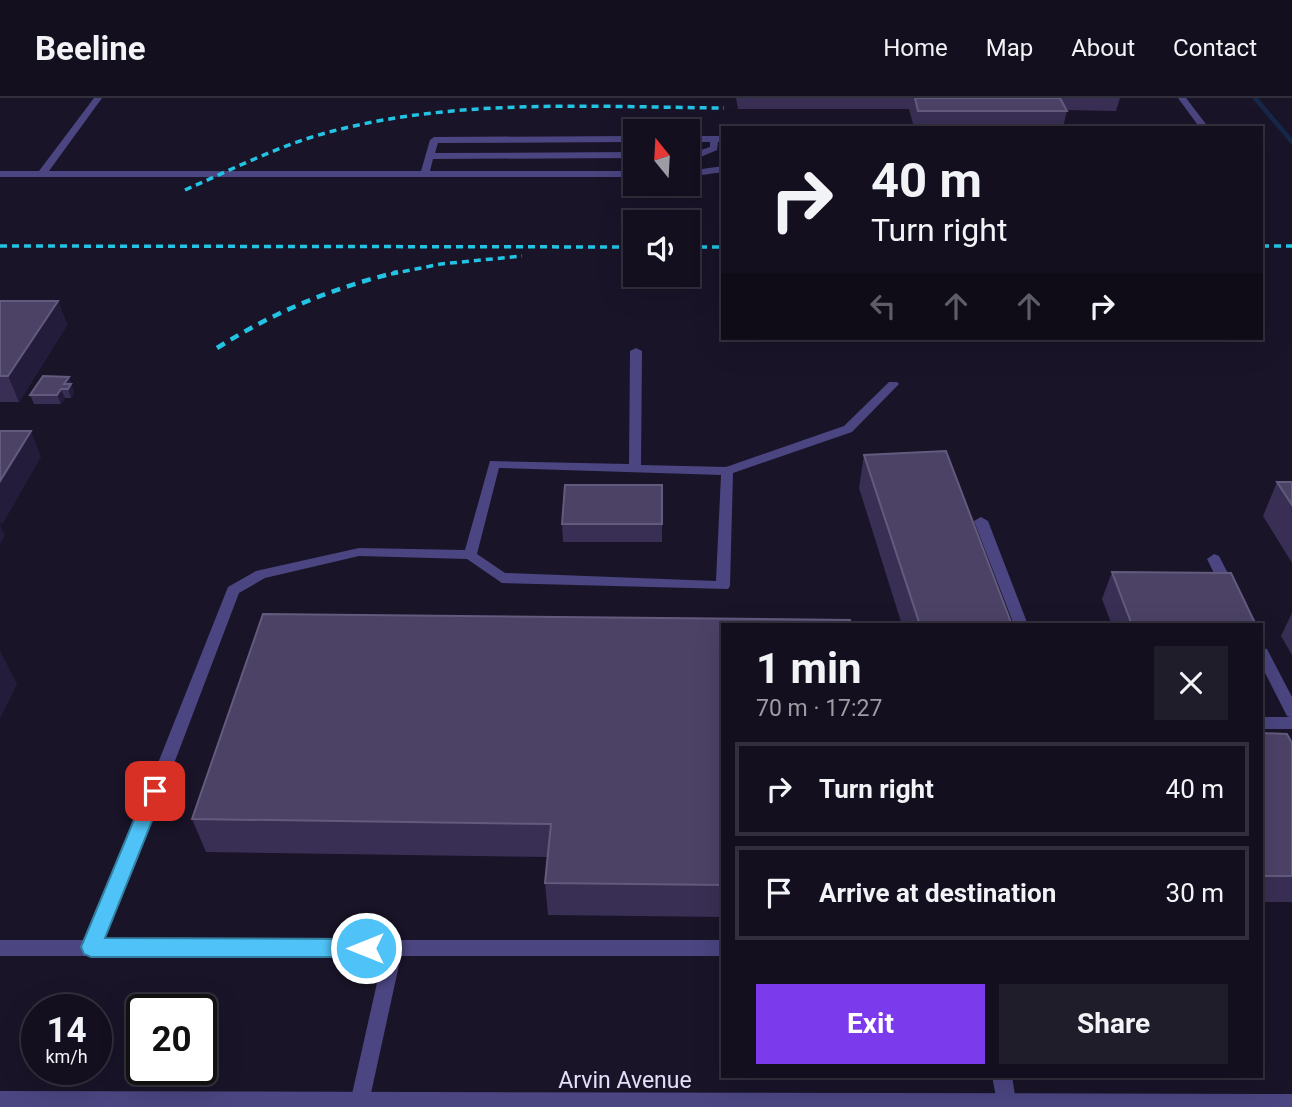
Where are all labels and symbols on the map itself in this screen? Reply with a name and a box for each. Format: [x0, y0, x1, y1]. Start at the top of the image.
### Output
north arrow [623, 119, 700, 196]
pin [125, 761, 185, 821]
position arrow [329, 911, 403, 985]
speed limit sign: 20 [126, 994, 217, 1085]
street label: Arvin Avenue [558, 1067, 692, 1094]

